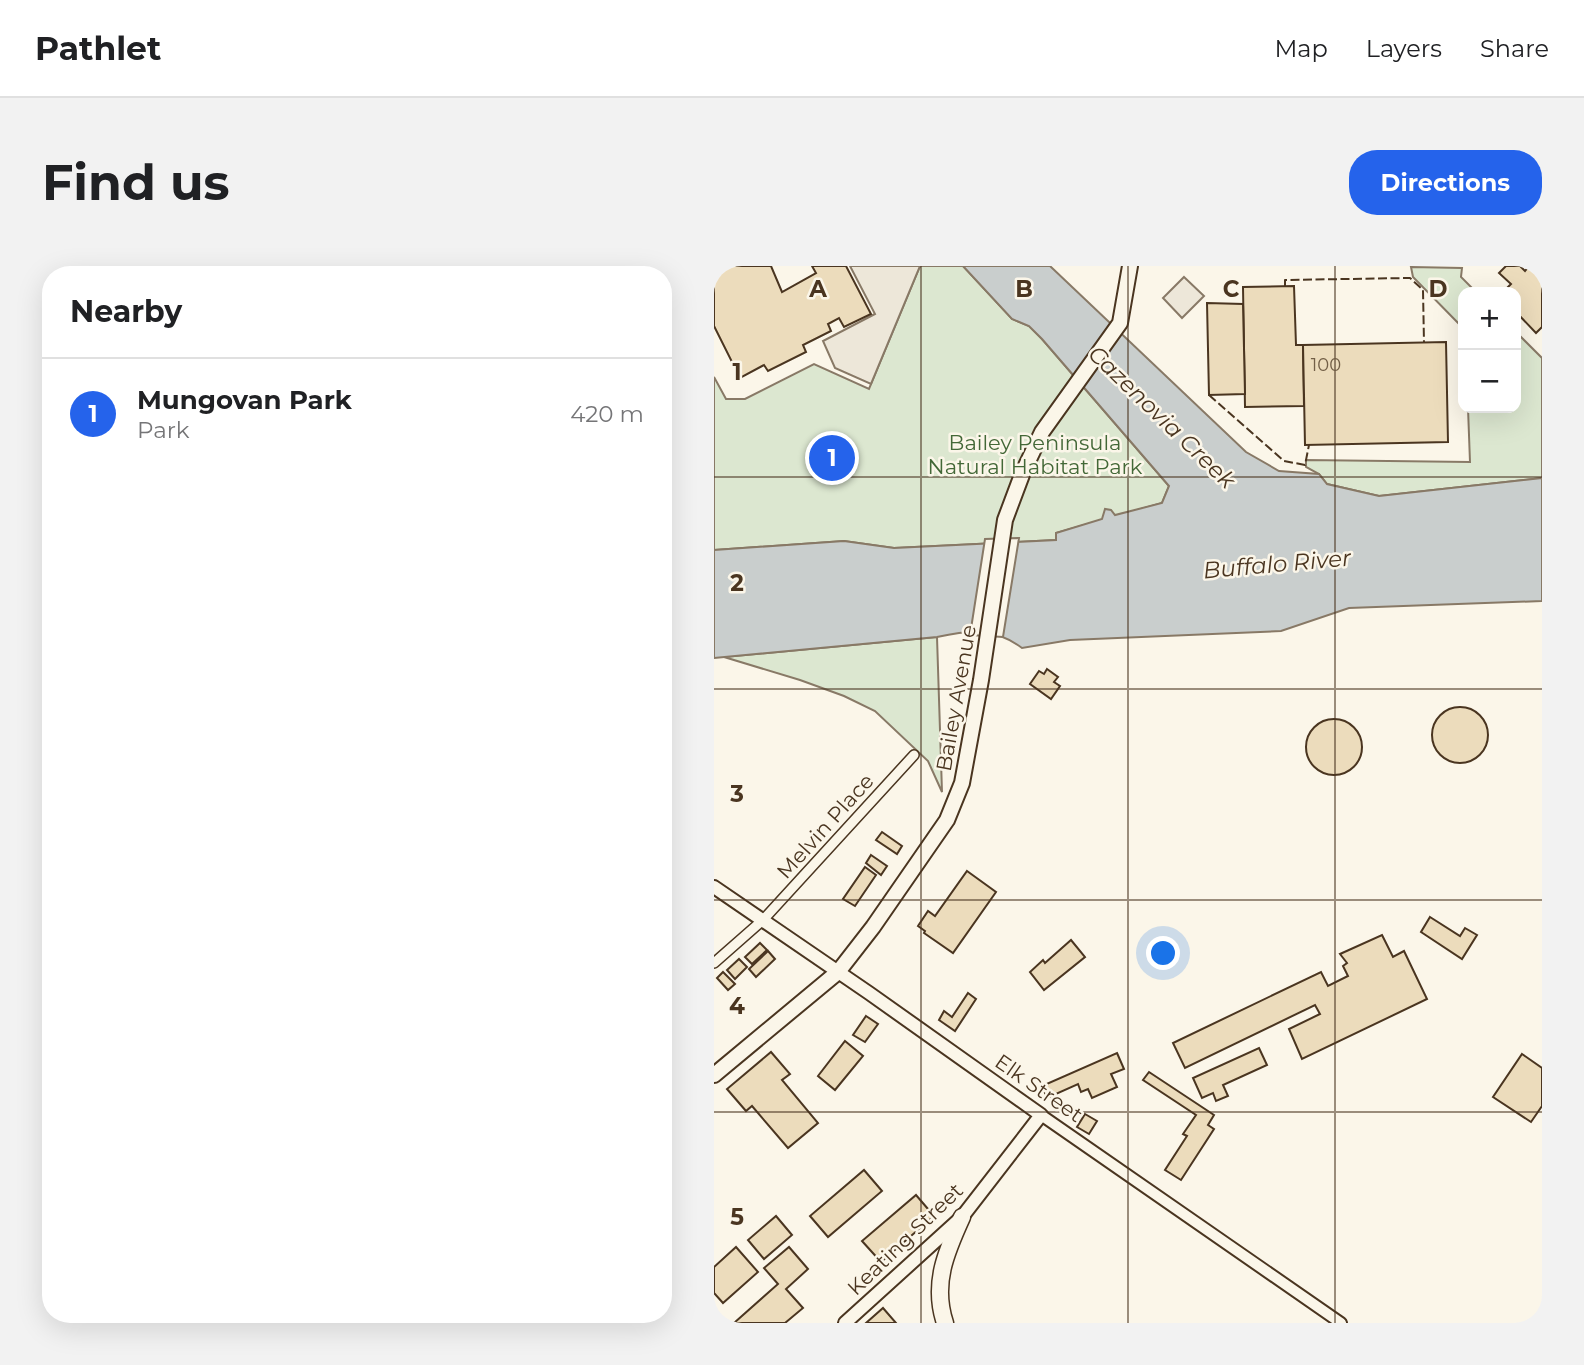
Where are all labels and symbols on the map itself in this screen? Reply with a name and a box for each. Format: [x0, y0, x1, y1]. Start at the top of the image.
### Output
text: A [808, 275, 827, 303]
text: B [1015, 275, 1033, 303]
text: C [1223, 275, 1240, 303]
text: D [1429, 275, 1448, 303]
water label: Cazenovia Creek [1083, 340, 1242, 495]
house number: 100 [1311, 354, 1341, 376]
text: 1 [732, 358, 742, 386]
park label: Bailey Peninsula Natural Habitat Park [928, 430, 1143, 479]
pin: 1 [809, 432, 855, 484]
water label: Buffalo River [1202, 544, 1353, 584]
text: 2 [730, 569, 744, 597]
street label: Bailey Avenue [931, 623, 981, 773]
street label: Melvin Place [771, 768, 879, 884]
text: 3 [729, 780, 744, 808]
your location [1146, 936, 1180, 970]
text: 4 [729, 992, 745, 1020]
street label: Elk Street [990, 1049, 1088, 1127]
street label: Keating Street [842, 1178, 968, 1300]
text: 5 [730, 1203, 744, 1231]

